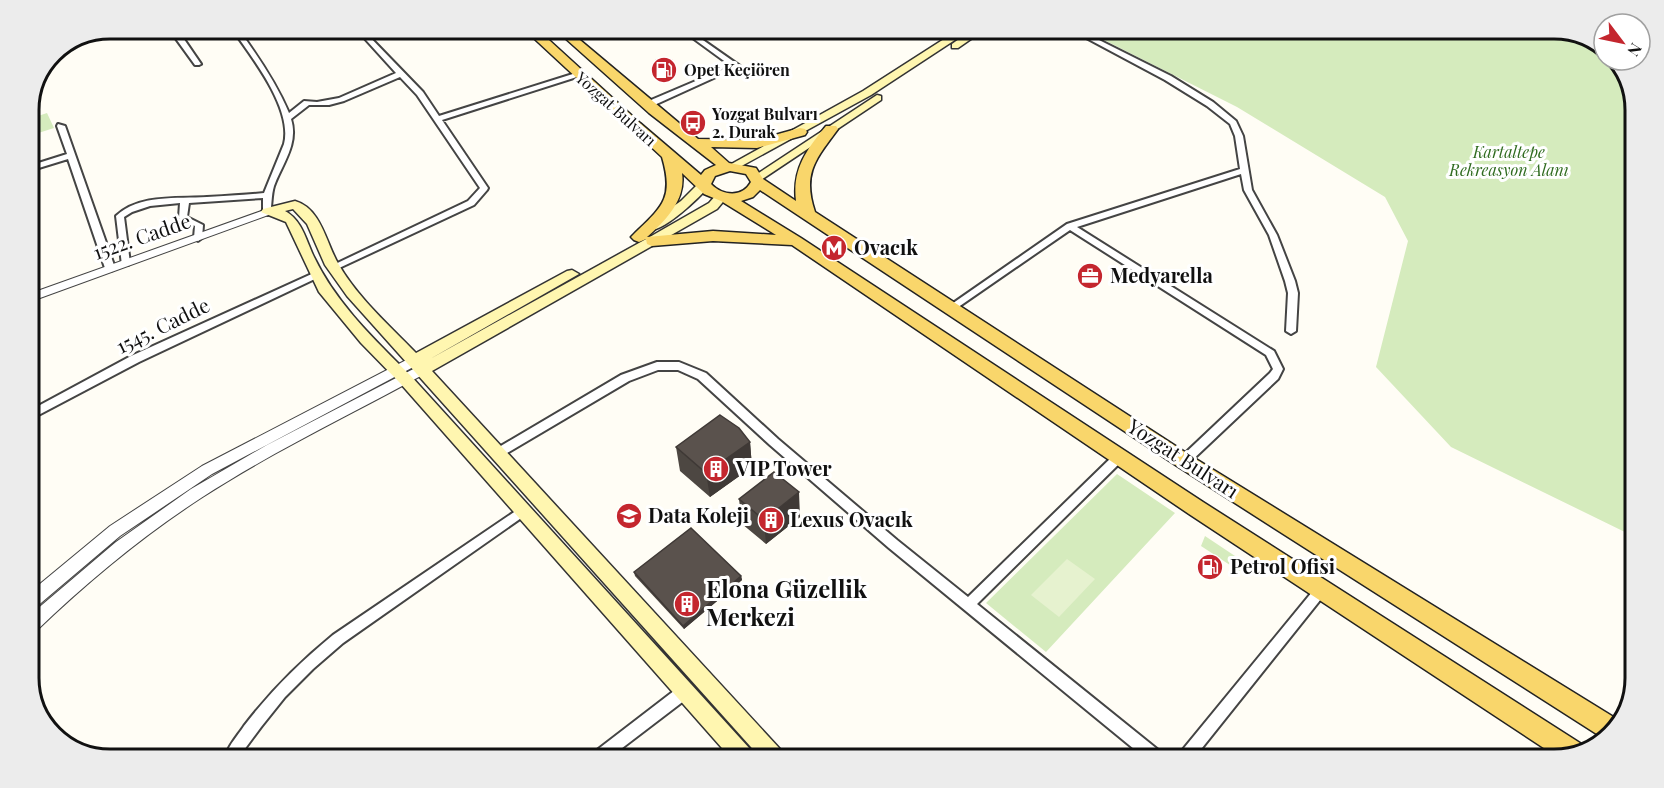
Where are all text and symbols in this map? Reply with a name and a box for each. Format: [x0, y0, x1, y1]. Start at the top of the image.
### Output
north arrow [1592, 12, 1652, 72]
text: N [1623, 40, 1647, 61]
fuel station icon: Opet Keçiören [649, 55, 679, 85]
place label: Opet Keçiören [684, 59, 790, 80]
street label: Yozgat Bulvarı [571, 66, 661, 151]
place label: Yozgat Bulvarı 2. Durak [711, 103, 818, 142]
bus stop icon: Yozgat Bulvarı 2. Durak [678, 108, 708, 138]
park label: Kartaltepe Rekreasyon Alanı [1448, 141, 1569, 180]
street label: 1522. Cadde [89, 206, 194, 265]
metro station icon: Ovacık [819, 233, 849, 263]
place label: Ovacık [854, 233, 918, 260]
office icon: Medyarella [1075, 261, 1105, 291]
place label: Medyarella [1110, 261, 1213, 288]
street label: 1545. Cadde [111, 290, 214, 359]
street label: Yozgat Bulvarı [1122, 411, 1245, 504]
building icon: VIP Tower [701, 454, 731, 484]
place label: VIP Tower [735, 454, 832, 481]
school or university icon: Data Koleji [614, 501, 644, 531]
place label: Data Koleji [648, 501, 749, 528]
building icon: Lexus Ovacık [756, 505, 786, 535]
place label: Lexus Ovacık [790, 505, 913, 532]
fuel station icon: Petrol Ofisi [1195, 552, 1225, 582]
place label: Petrol Ofisi [1230, 552, 1335, 579]
place label: Elona Güzellik Merkezi [706, 572, 868, 632]
building icon: Elona Güzellik Merkezi [672, 589, 702, 619]

